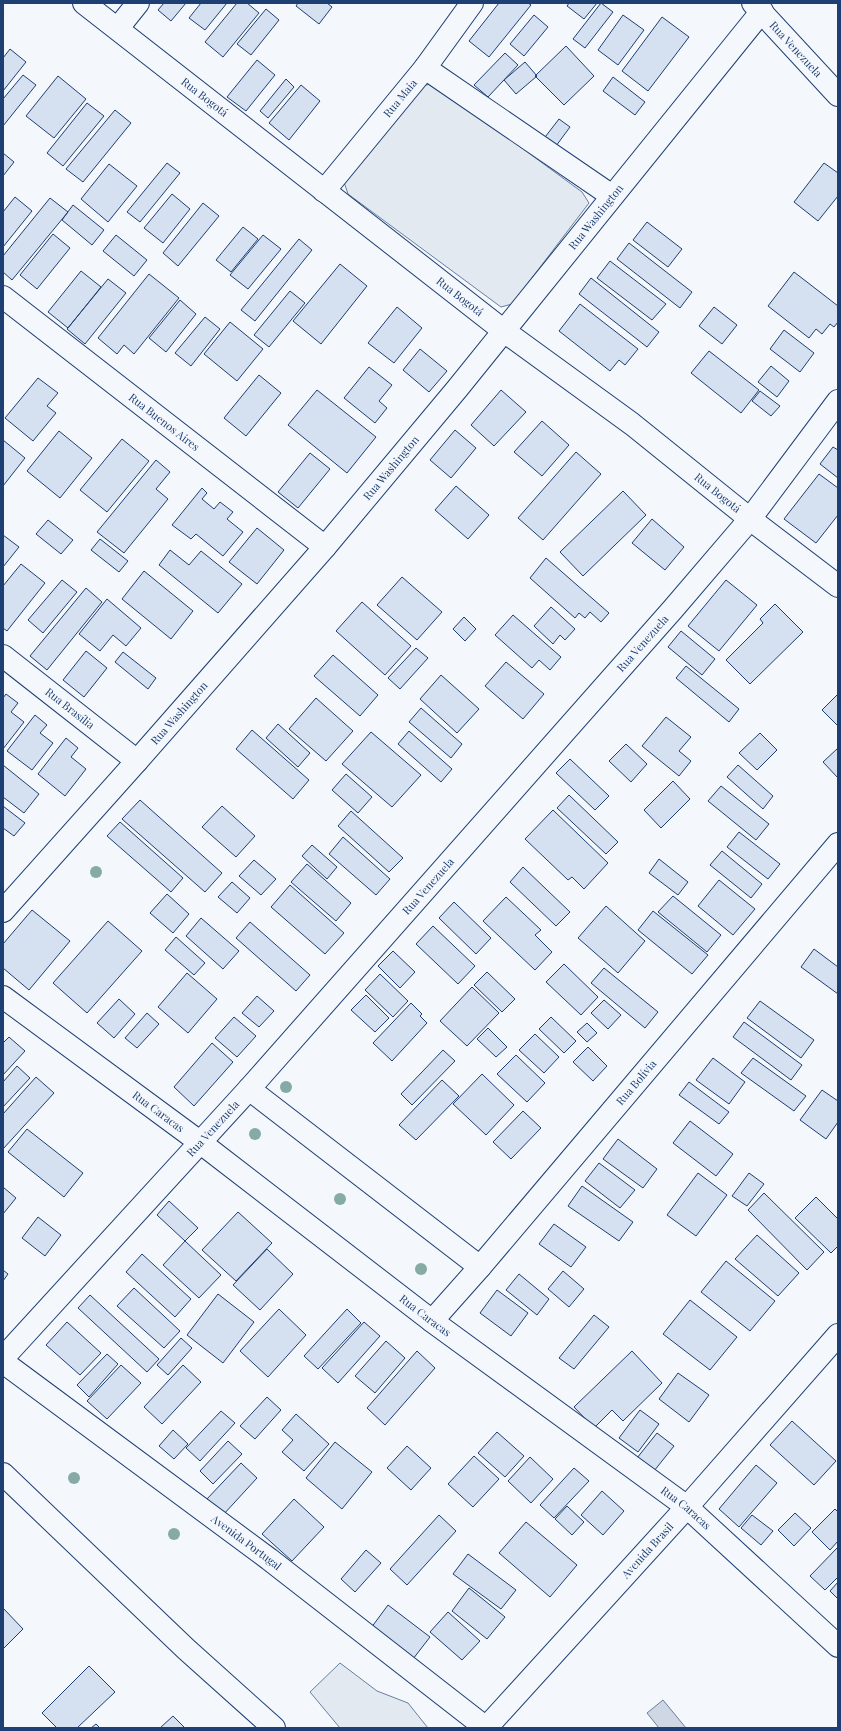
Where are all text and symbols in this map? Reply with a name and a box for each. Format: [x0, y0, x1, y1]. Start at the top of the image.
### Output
street label: Rua Venezuela [766, 18, 826, 81]
street label: Rua Bogotá [178, 74, 232, 120]
street label: Rua Maia [380, 75, 420, 120]
street label: Rua Washington [565, 181, 627, 252]
street label: Rua Bogotá [434, 273, 487, 320]
street label: Rua Buenos Aires [126, 389, 203, 454]
street label: Rua Washington [359, 432, 422, 503]
street label: Rua Bogotá [692, 469, 745, 516]
street label: Rua Venezuela [613, 611, 672, 675]
street label: Rua Washington [147, 678, 211, 748]
street label: Rua Brasília [42, 684, 98, 732]
street label: Rua Venezuela [399, 854, 457, 918]
street label: Rua Bolívia [612, 1056, 660, 1108]
street label: Rua Caracas [130, 1087, 188, 1135]
street label: Rua Venezuela [183, 1096, 242, 1159]
street label: Rua Caracas [397, 1291, 454, 1340]
street label: Rua Caracas [658, 1482, 715, 1533]
street label: Avenida Portugal [208, 1510, 285, 1573]
street label: Avenida Brasil [617, 1519, 676, 1582]

